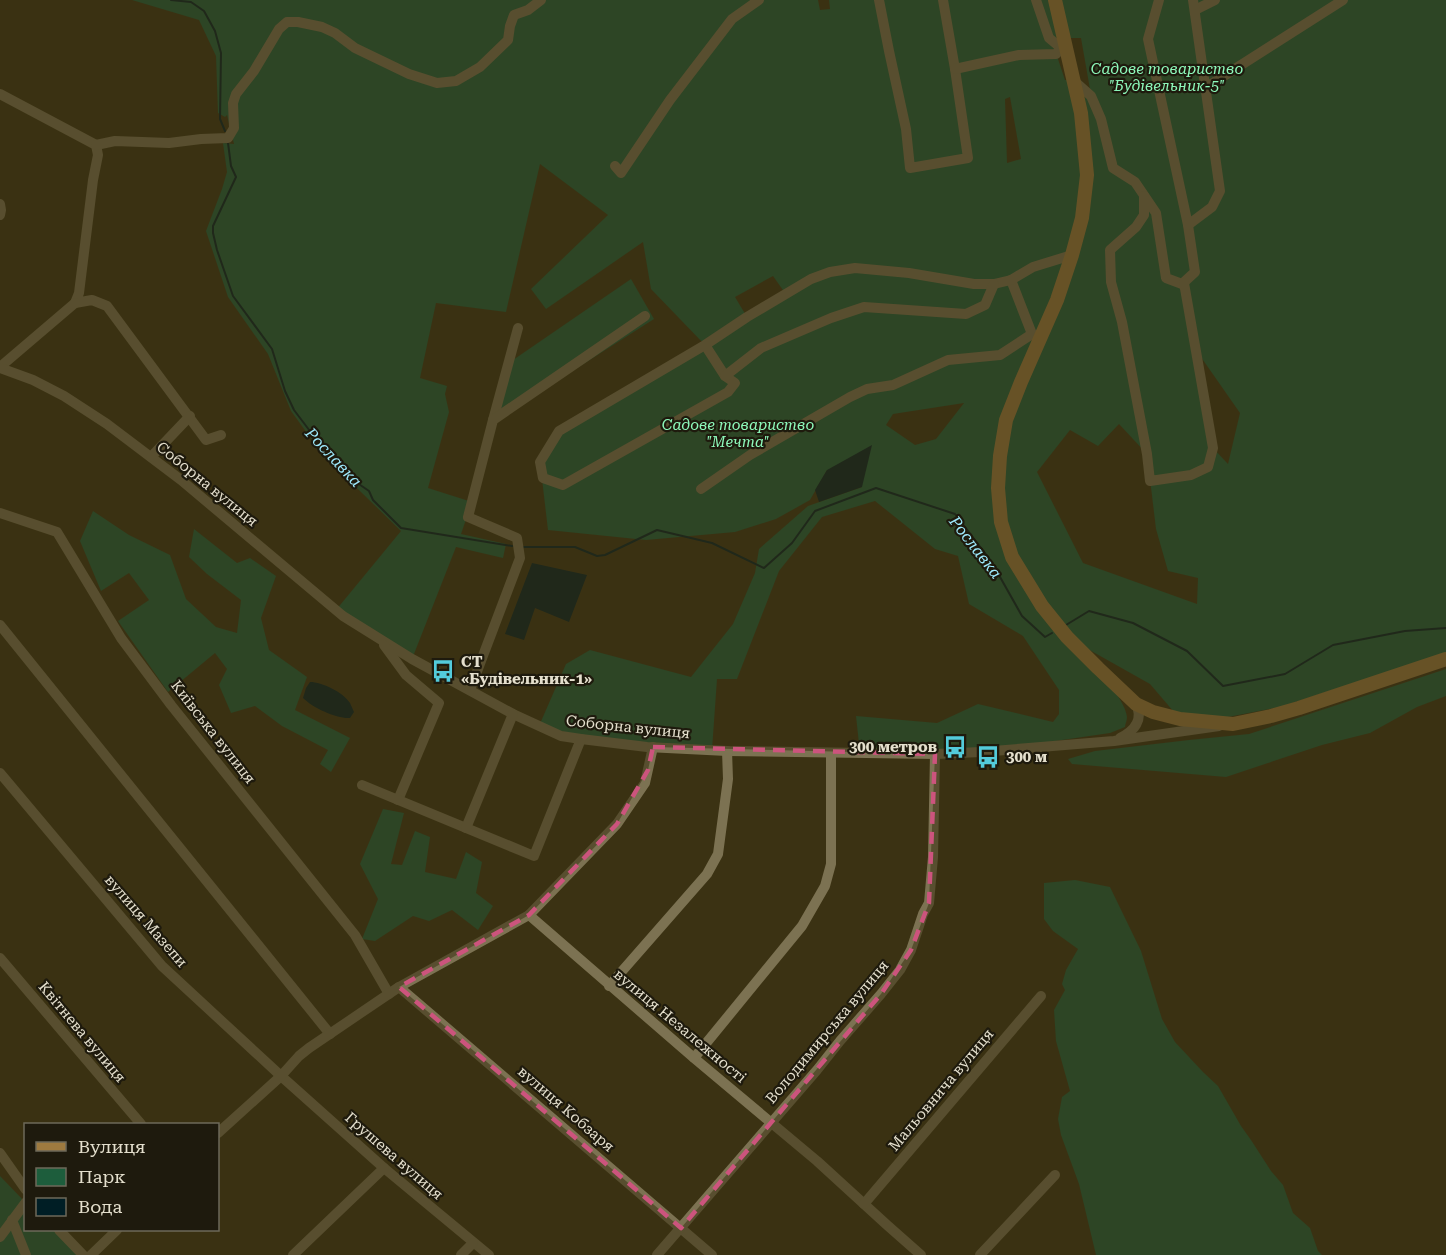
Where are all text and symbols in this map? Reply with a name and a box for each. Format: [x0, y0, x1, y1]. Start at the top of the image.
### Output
park label: Садове товариство "Будівельник-5" [1091, 60, 1243, 95]
park label: Садове товариство "Мечта" [662, 416, 814, 451]
water label: Рославка [301, 423, 366, 491]
street label: Соборна вулиця [153, 438, 261, 530]
water label: Рославка [945, 511, 1006, 583]
place label: СТ «Будівельник-1» [461, 653, 592, 688]
bus stop icon: СТ «Будівельник-1» [430, 658, 456, 684]
street label: Київська вулиця [167, 677, 259, 787]
street label: Соборна вулиця [565, 712, 691, 742]
bus stop icon: 300 метров [942, 734, 968, 760]
place label: 300 метров [849, 738, 937, 756]
bus stop icon: 300 м [975, 744, 1001, 770]
place label: 300 м [1006, 748, 1047, 766]
street label: вулиця Мазепи [101, 871, 191, 971]
street label: Володимирська вулиця [762, 957, 892, 1107]
street label: вулиця Незалежності [610, 965, 750, 1087]
street label: Квітнева вулиця [35, 978, 129, 1086]
street label: Мальовнича вулиця [885, 1025, 997, 1155]
street label: вулиця Кобзаря [514, 1062, 618, 1156]
street label: Грушева вулиця [341, 1108, 447, 1204]
legend [24, 1123, 219, 1231]
text: Вулиця [78, 1136, 145, 1157]
text: Парк [78, 1166, 126, 1187]
text: Вода [78, 1196, 122, 1217]

